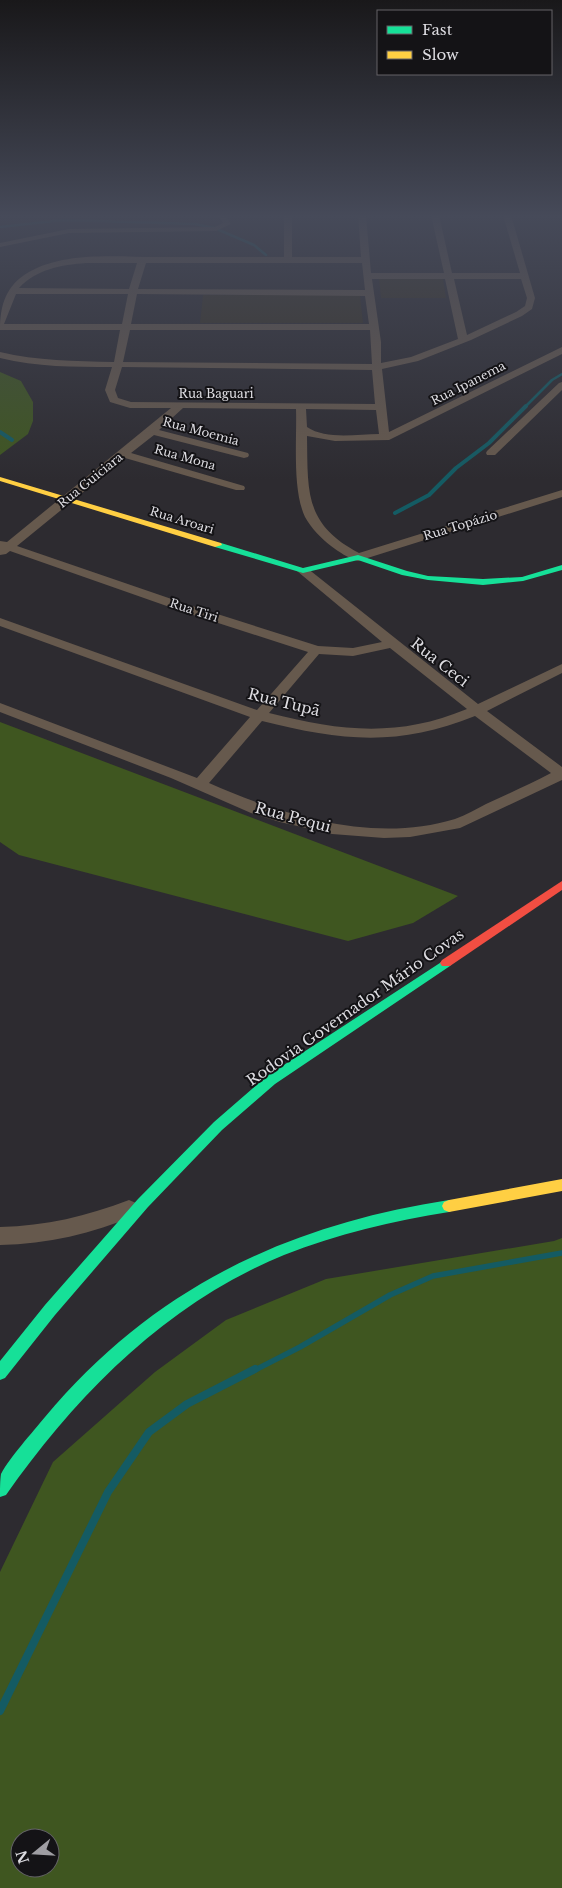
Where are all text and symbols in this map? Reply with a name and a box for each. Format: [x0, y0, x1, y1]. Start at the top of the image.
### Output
legend [377, 10, 552, 75]
text: Fast [422, 20, 453, 39]
text: Slow [422, 45, 459, 64]
street label: Rua Ipanema [428, 358, 508, 408]
street label: Rua Baguari [178, 386, 254, 401]
street label: Rua Moemia [161, 414, 241, 448]
street label: Rua Mona [153, 441, 218, 473]
street label: Rua Guiciara [54, 449, 126, 511]
street label: Rua Aroari [148, 503, 216, 537]
street label: Rua Topázio [421, 507, 499, 543]
street label: Rua Tiri [168, 595, 220, 625]
street label: Rua Ceci [407, 634, 473, 690]
street label: Rua Tupã [246, 684, 323, 720]
street label: Rua Pequi [253, 798, 333, 836]
street label: Rodovia Governador Mário Covas [243, 924, 468, 1090]
north arrow [10, 1828, 60, 1878]
text: N [12, 1848, 33, 1866]

